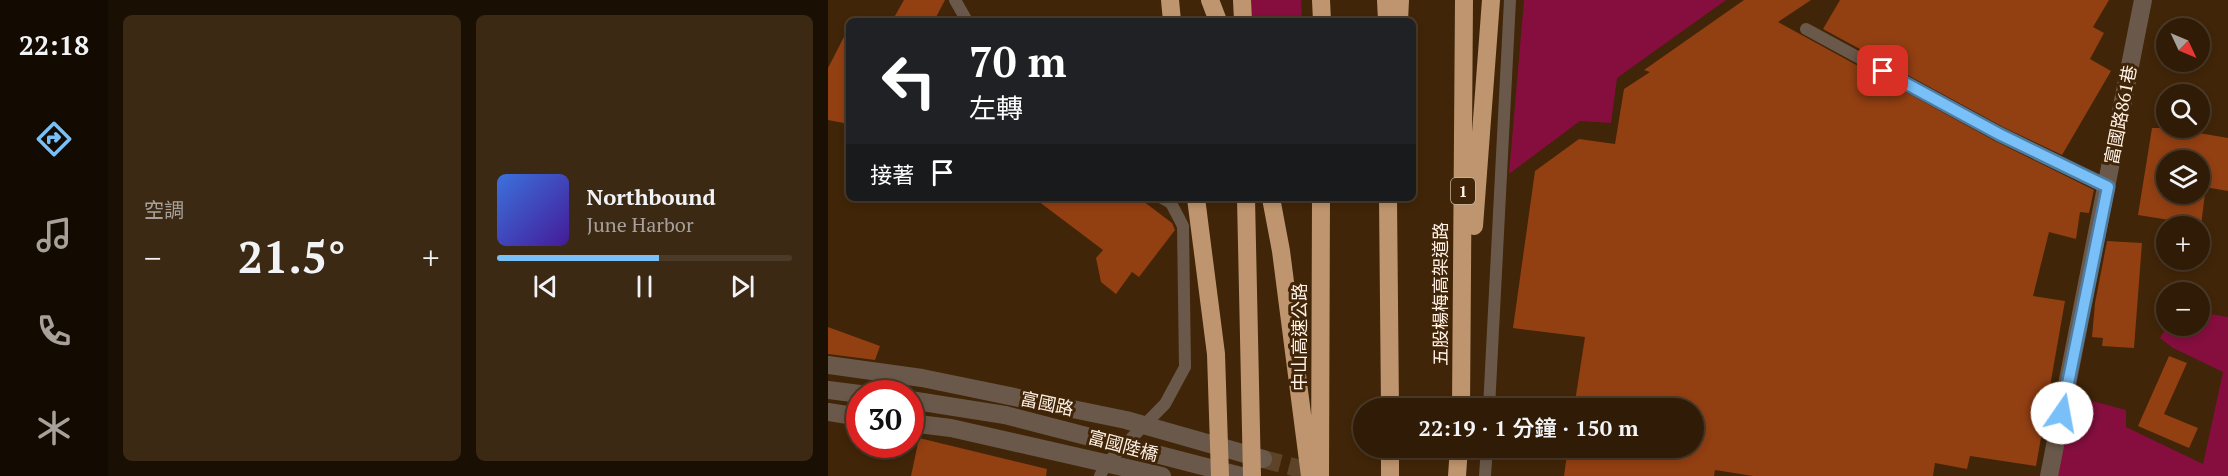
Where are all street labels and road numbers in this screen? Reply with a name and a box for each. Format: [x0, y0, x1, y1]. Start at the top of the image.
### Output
street label: 富國路861巷 [2099, 63, 2141, 167]
road number: 1 [1451, 178, 1475, 204]
street label: 五股楊梅高架道路 [1428, 222, 1452, 366]
street label: 中山高速公路 [1287, 283, 1311, 391]
street label: 富國路 [1018, 386, 1076, 420]
street label: 富國陸橋 [1085, 424, 1161, 466]

